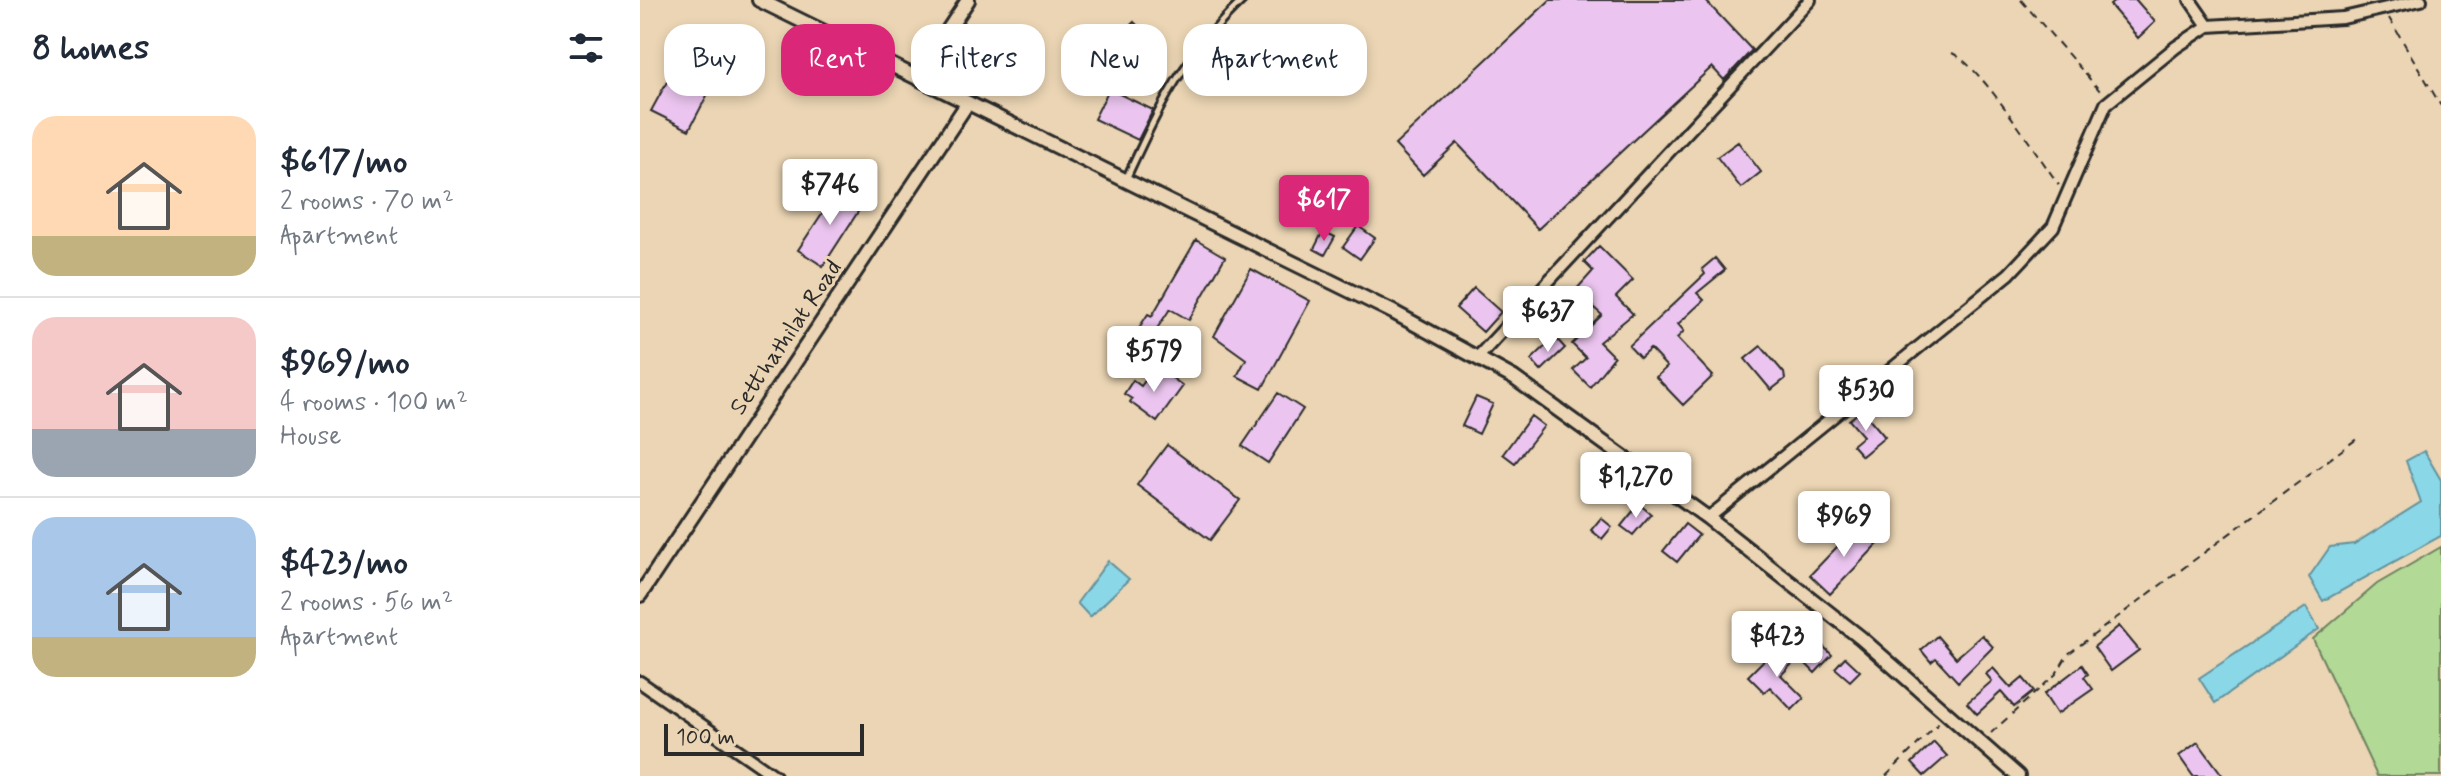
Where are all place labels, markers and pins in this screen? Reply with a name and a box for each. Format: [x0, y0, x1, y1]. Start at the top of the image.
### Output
pin: $746 [783, 159, 877, 227]
pin: $617 [1277, 175, 1371, 243]
pin: $637 [1501, 286, 1595, 354]
pin: $579 [1107, 326, 1201, 394]
pin: $530 [1819, 365, 1913, 433]
pin: $1,270 [1571, 452, 1701, 520]
pin: $969 [1797, 491, 1891, 559]
pin: $423 [1730, 611, 1824, 679]

